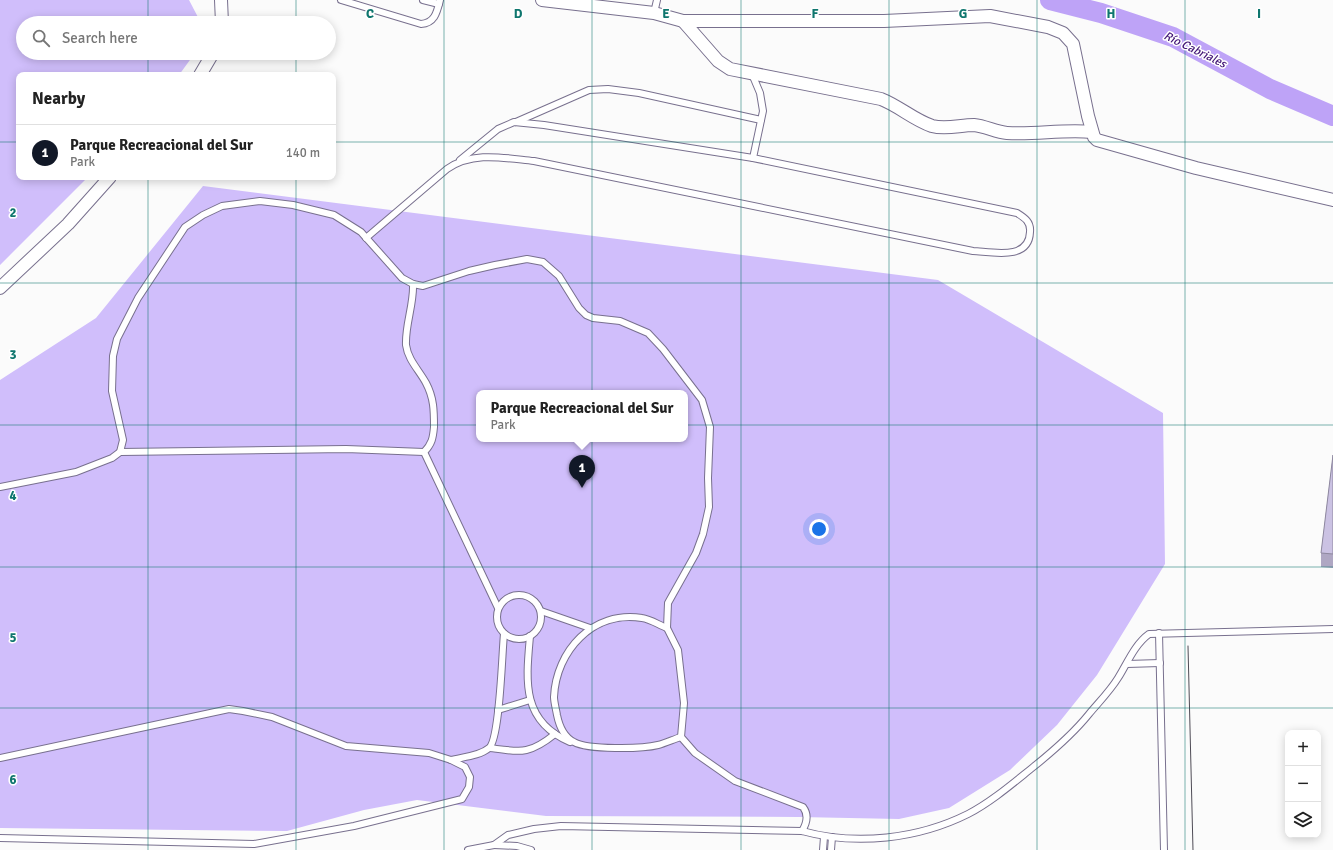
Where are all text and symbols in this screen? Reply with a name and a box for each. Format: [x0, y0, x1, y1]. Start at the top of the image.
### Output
text: C [366, 6, 374, 22]
text: D [514, 6, 523, 22]
text: E [662, 6, 670, 22]
text: F [812, 6, 819, 22]
text: G [959, 6, 967, 22]
text: H [1107, 6, 1115, 22]
text: I [1257, 6, 1261, 22]
search box [16, 16, 336, 60]
icon: search [30, 27, 52, 49]
water label: Río Cabriales [1161, 28, 1230, 72]
text: Search here [62, 29, 138, 47]
text: Nearby [32, 88, 85, 109]
text: Parque Recreacional del Sur [70, 136, 253, 154]
text: 1 [41, 145, 49, 161]
text: 140 m [286, 145, 320, 161]
text: Park [70, 154, 95, 170]
text: 2 [9, 205, 17, 221]
text: 3 [9, 347, 17, 363]
popup [476, 390, 688, 442]
text: Parque Recreacional del Sur [491, 399, 673, 417]
text: Park [491, 417, 516, 433]
pin: 1 [569, 455, 595, 488]
text: 4 [9, 488, 17, 504]
your location [809, 519, 829, 539]
text: 5 [9, 630, 17, 646]
map controls [1285, 730, 1321, 838]
button: + [1285, 730, 1321, 766]
button: − [1285, 766, 1321, 802]
text: 6 [9, 772, 17, 788]
button: layers [1285, 802, 1321, 838]

